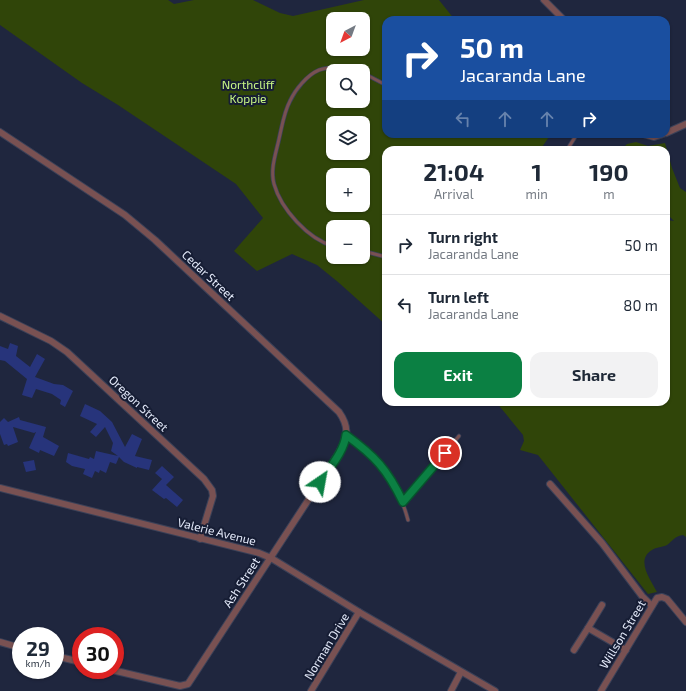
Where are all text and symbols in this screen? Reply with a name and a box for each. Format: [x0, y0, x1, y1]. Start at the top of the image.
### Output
north arrow [326, 12, 370, 56]
map controls [326, 12, 370, 264]
text: 50 m [460, 30, 524, 64]
icon: right [394, 32, 446, 84]
button: search [326, 64, 370, 108]
text: Jacaranda Lane [460, 64, 586, 86]
park label: Northcliff Koppie [222, 77, 275, 105]
icon: left [452, 108, 474, 130]
icon: ahead [494, 108, 516, 130]
icon: ahead [536, 108, 558, 130]
icon: right [578, 108, 600, 130]
button: layers [326, 116, 370, 160]
text: 21:04 [423, 157, 484, 186]
text: 1 [531, 157, 542, 186]
text: 190 [589, 157, 629, 186]
button: + [326, 168, 370, 212]
text: Arrival [434, 186, 474, 202]
text: min [526, 186, 548, 202]
text: m [603, 186, 615, 202]
button: − [326, 220, 370, 264]
text: Turn right [428, 228, 498, 246]
icon: right [394, 234, 416, 256]
text: 50 m [624, 236, 658, 254]
text: Jacaranda Lane [428, 246, 519, 262]
street label: Cedar Street [180, 247, 239, 303]
text: Turn left [428, 288, 489, 306]
icon: left [394, 294, 416, 316]
text: 80 m [623, 296, 658, 314]
text: Jacaranda Lane [428, 306, 519, 322]
button: Exit [394, 352, 522, 398]
button: Share [530, 352, 658, 398]
street label: Oregon Street [107, 372, 172, 434]
pin [428, 436, 462, 470]
icon: arrive [434, 442, 456, 464]
position arrow [299, 461, 341, 503]
street label: Valerie Avenue [176, 514, 258, 548]
street label: Ash Street [220, 554, 263, 610]
street label: Willson Street [596, 597, 648, 671]
street label: Norman Drive [301, 610, 351, 682]
speed limit sign: 30 [72, 627, 124, 679]
text: 29 [26, 636, 50, 660]
text: km/h [26, 657, 50, 669]

